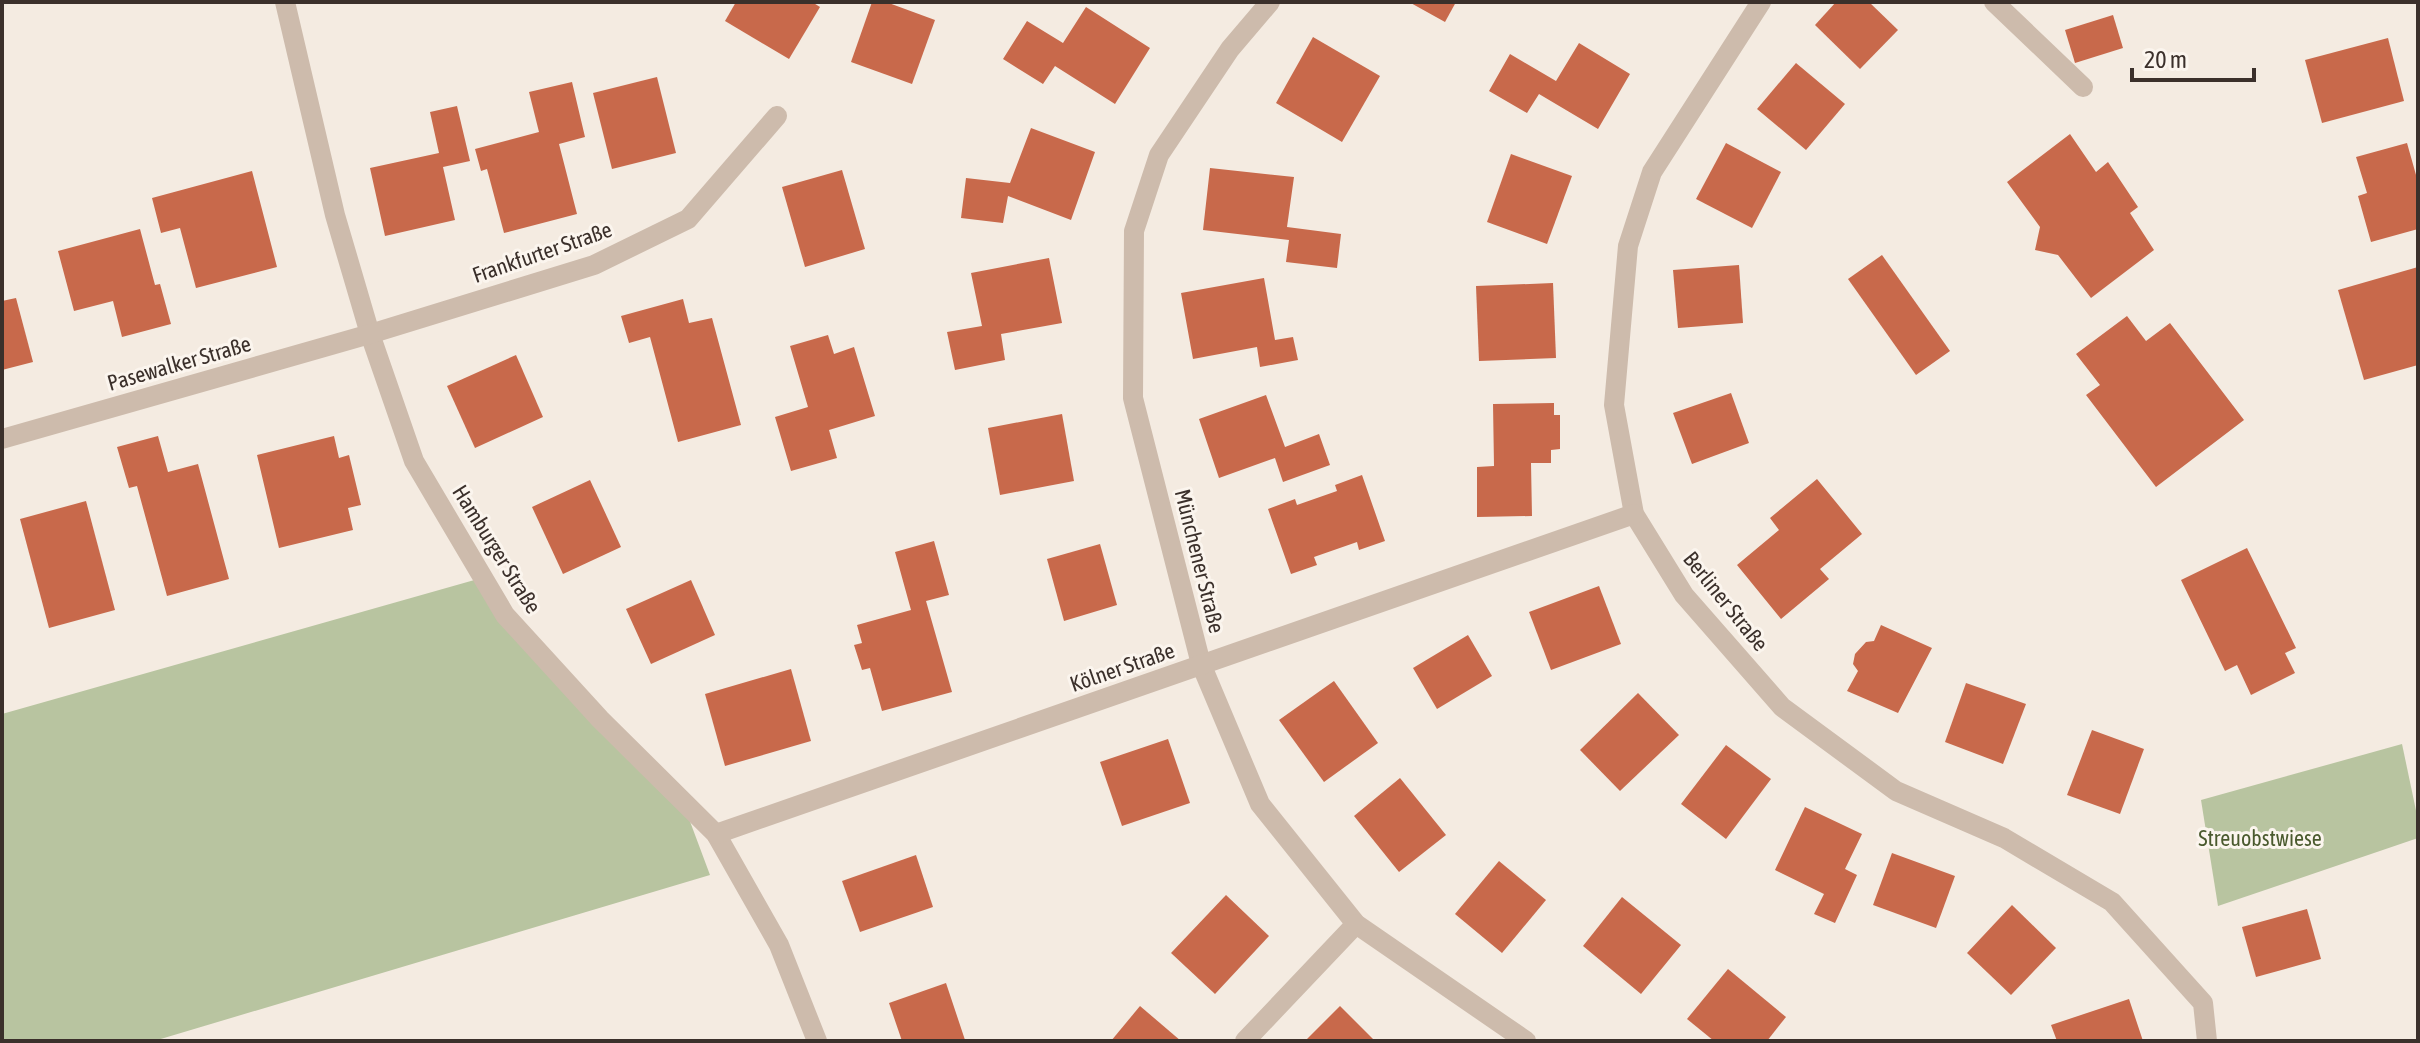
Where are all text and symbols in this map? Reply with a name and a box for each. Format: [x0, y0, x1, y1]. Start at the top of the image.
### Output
scale bar [2132, 32, 2254, 82]
text: 20 m [2144, 46, 2187, 73]
street label: Frankfurter Straße [469, 216, 615, 288]
street label: Pasewalker Straße [104, 330, 254, 396]
street label: Hamburger Straße [447, 480, 547, 618]
street label: Münchener Straße [1170, 486, 1230, 636]
street label: Berliner Straße [1678, 546, 1774, 656]
street label: Kölner Straße [1066, 637, 1178, 697]
park label: Streuobstwiese [2198, 825, 2322, 851]

